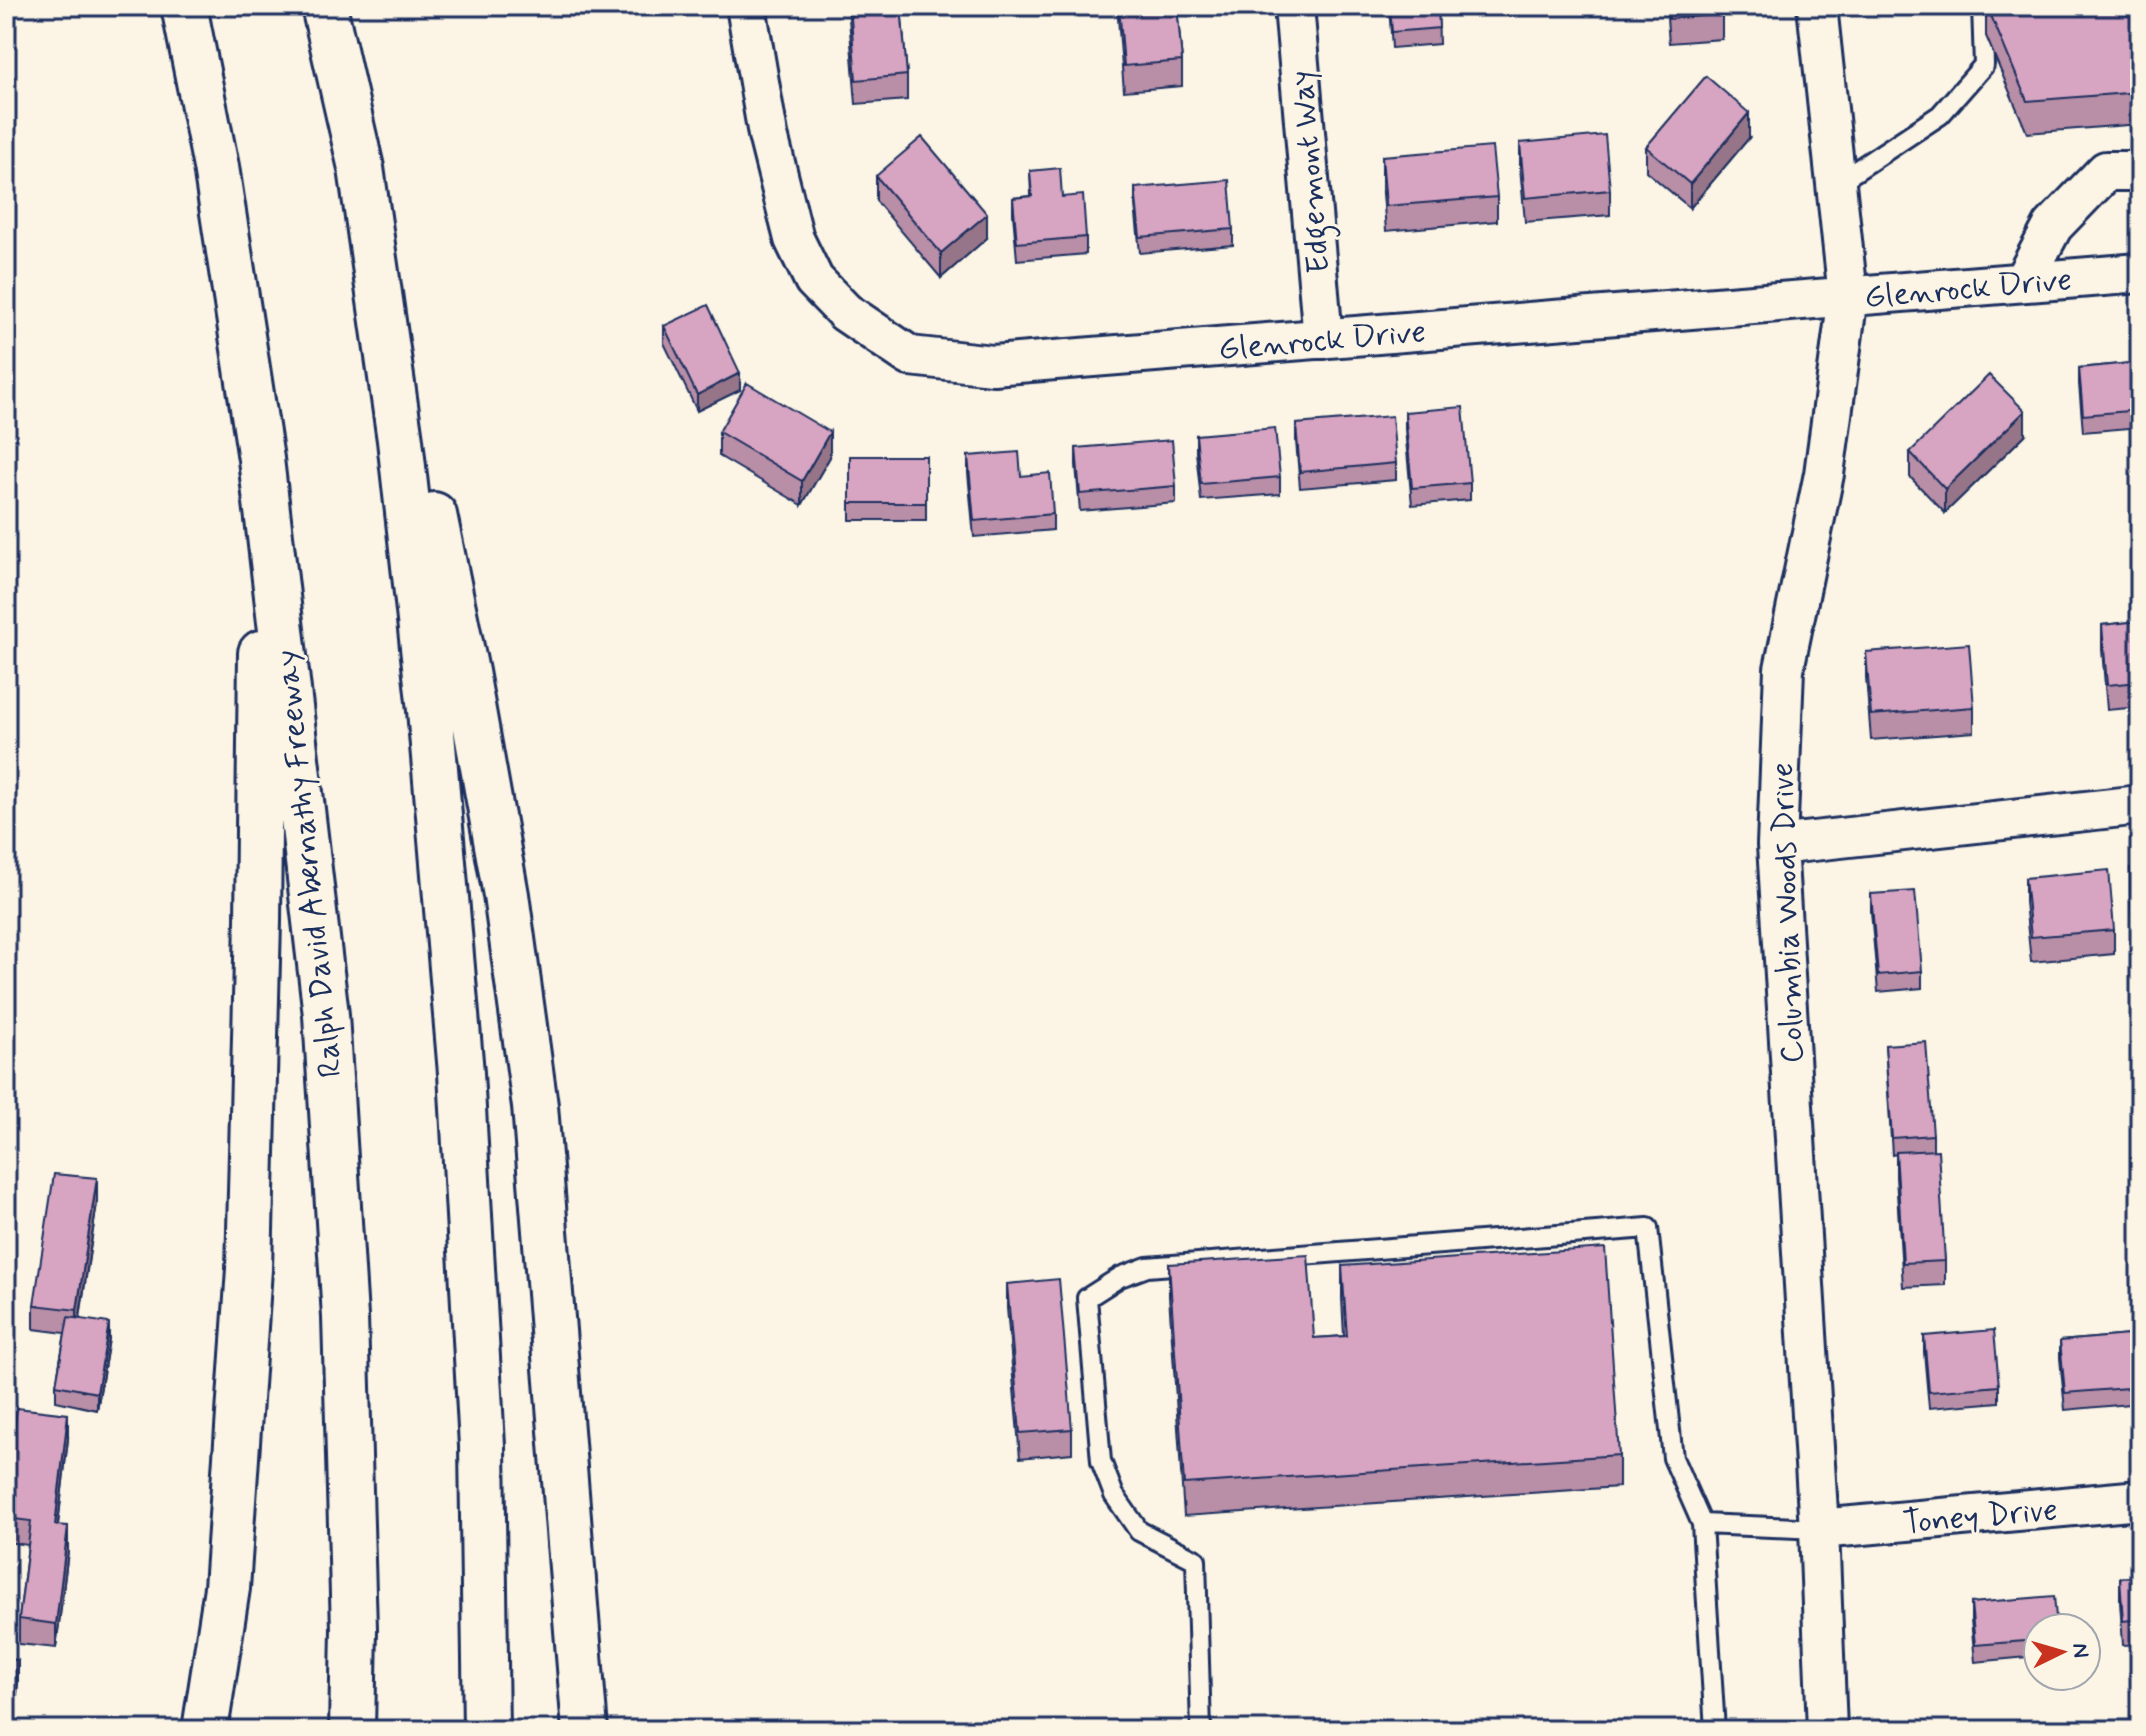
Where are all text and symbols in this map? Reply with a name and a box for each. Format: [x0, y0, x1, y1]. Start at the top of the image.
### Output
street label: Edgemont Way [1281, 68, 1344, 275]
street label: Glenrock Drive [1863, 259, 2074, 319]
street label: Glenrock Drive [1217, 311, 1428, 371]
street label: Ralph David Abernathy Freeway [266, 648, 352, 1080]
street label: Columbia Woods Drive [1762, 762, 1814, 1064]
street label: Toney Drive [1901, 1489, 2059, 1545]
north arrow [2022, 1612, 2102, 1692]
text: N [2065, 1642, 2095, 1659]

